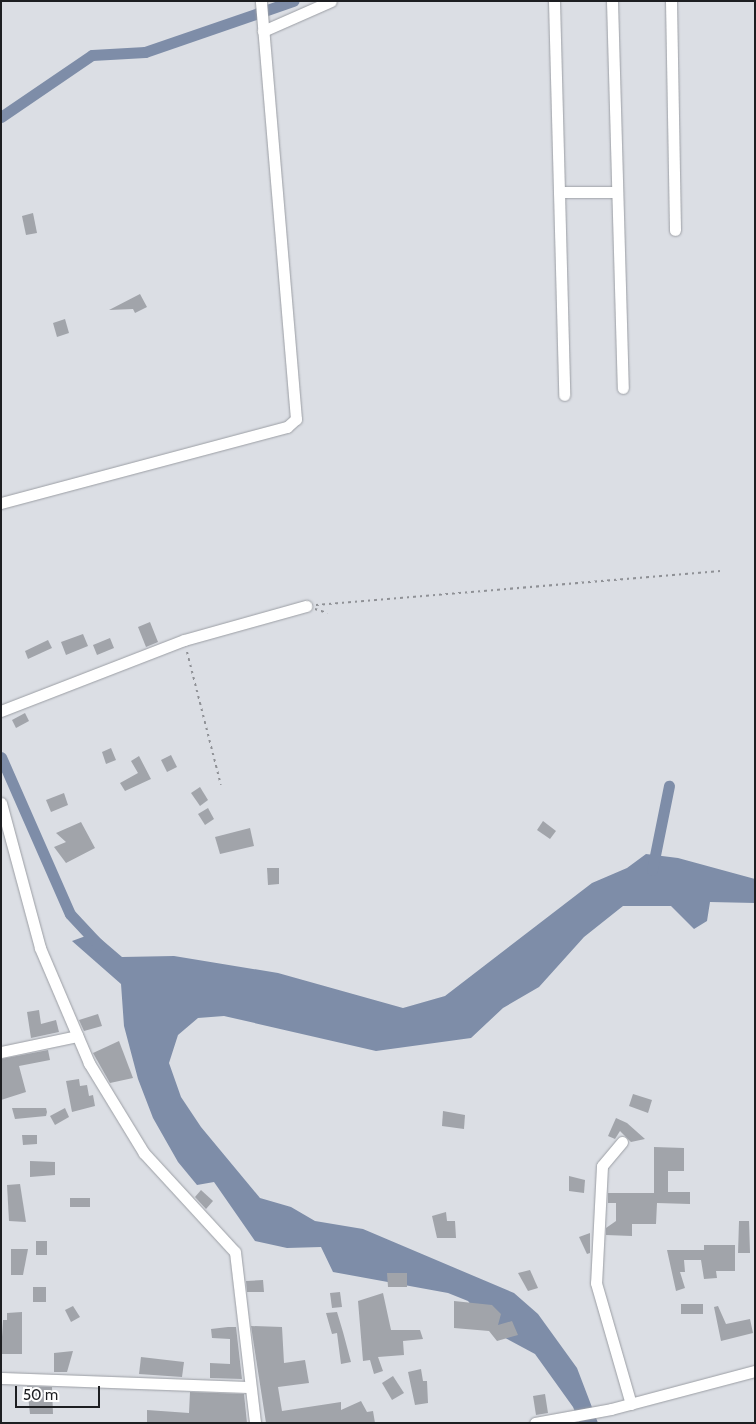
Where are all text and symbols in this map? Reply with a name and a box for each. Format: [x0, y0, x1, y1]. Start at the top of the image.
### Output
scale bar [18, 1376, 102, 1408]
text: 50 m [23, 1386, 58, 1404]

